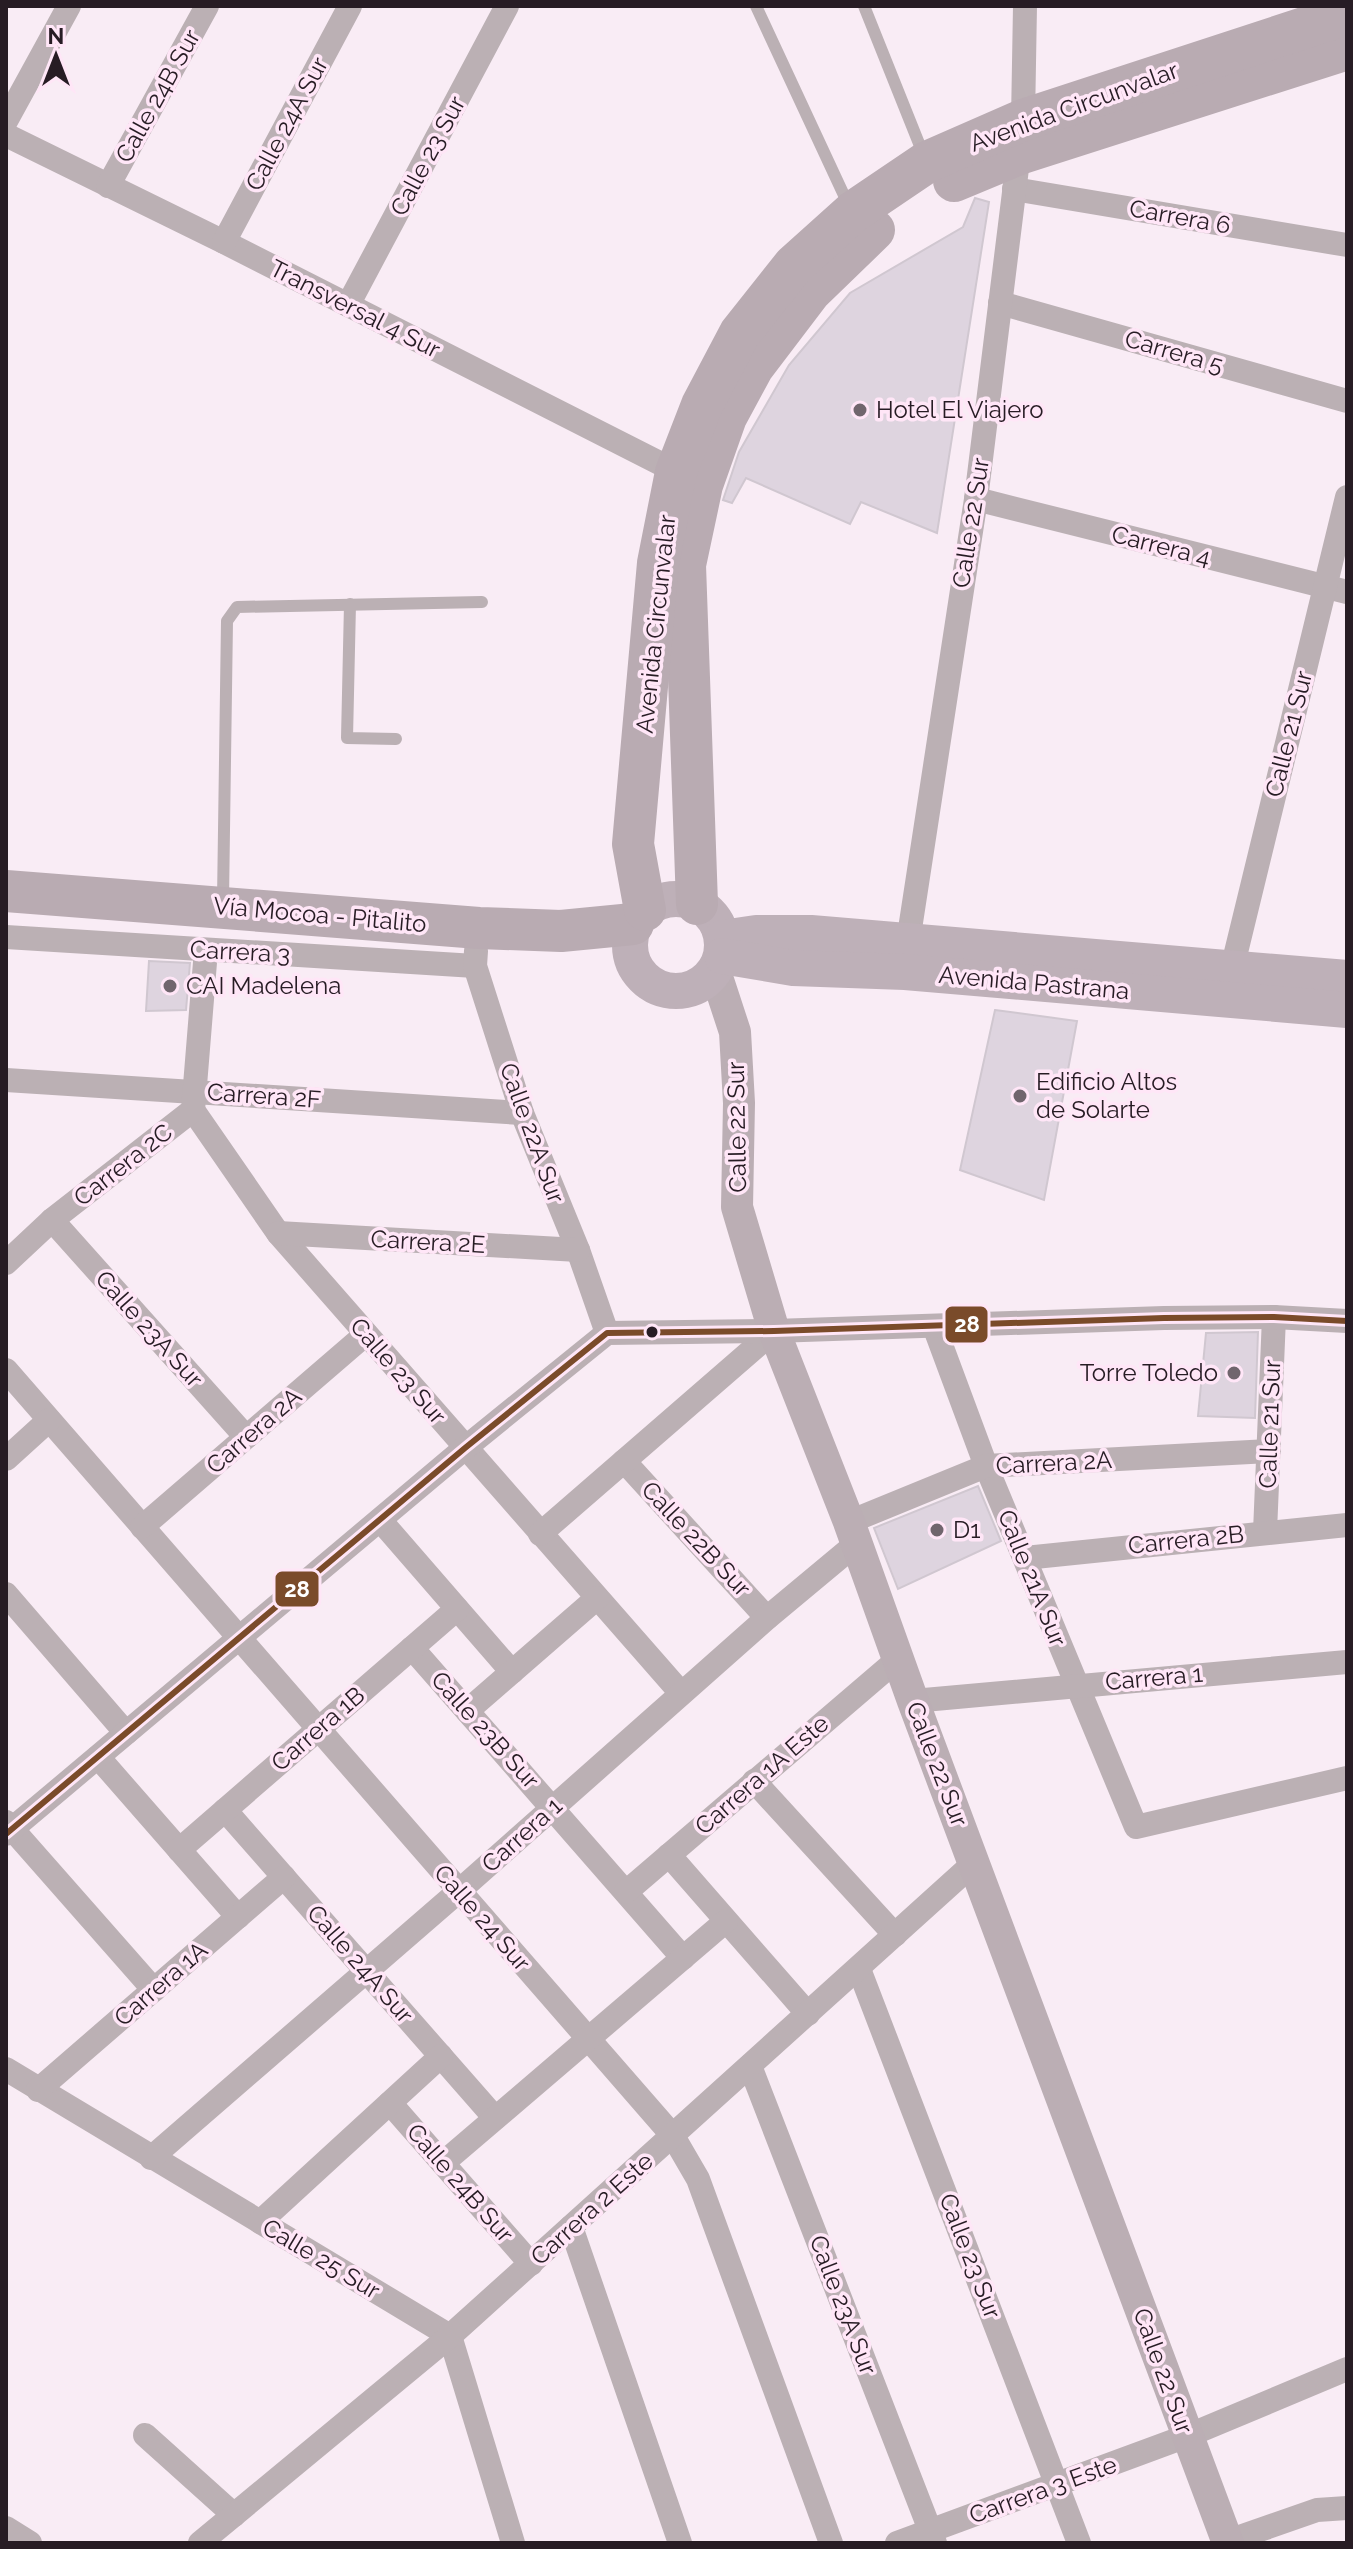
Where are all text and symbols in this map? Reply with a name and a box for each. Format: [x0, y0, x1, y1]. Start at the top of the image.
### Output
north arrow [16, 16, 96, 96]
text: N [48, 23, 64, 49]
street label: Calle 24B Sur [109, 24, 206, 167]
street label: Calle 24A Sur [239, 51, 334, 196]
street label: Avenida Circunvalar [966, 55, 1183, 158]
street label: Calle 23 Sur [384, 90, 471, 221]
street label: Carrera 6 [1127, 193, 1233, 240]
street label: Transversal 4 Sur [265, 253, 446, 364]
street label: Carrera 5 [1122, 324, 1227, 379]
place label: Hotel El Viajero [876, 395, 1044, 424]
marker: Hotel El Viajero [851, 401, 869, 419]
street label: Calle 22 Sur [946, 455, 995, 590]
street label: Avenida Circunvalar [630, 513, 681, 735]
street label: Carrera 4 [1109, 519, 1214, 572]
street label: Calle 21 Sur [1259, 667, 1318, 800]
street label: Vía Mocoa - Pitalito [212, 891, 428, 938]
street label: Carrera 3 [189, 934, 291, 969]
street label: Avenida Pastrana [938, 960, 1131, 1005]
place label: CAI Madelena [186, 971, 341, 1000]
marker: CAI Madelena [161, 977, 179, 995]
street label: Calle 22A Sur [494, 1059, 571, 1207]
street label: Calle 22 Sur [721, 1061, 752, 1193]
place label: Edificio Altos de Solarte [1036, 1067, 1177, 1124]
street label: Carrera 2F [206, 1077, 322, 1114]
marker: Edificio Altos de Solarte [1011, 1087, 1029, 1105]
street label: Carrera 2C [68, 1117, 178, 1212]
street label: Carrera 2E [370, 1224, 486, 1259]
street label: Calle 23A Sur [89, 1264, 210, 1393]
line badge: 28 [944, 1305, 989, 1344]
text: 28 [954, 1311, 980, 1337]
street label: Calle 23 Sur [344, 1312, 453, 1430]
unlabelled marker [644, 1324, 660, 1340]
place label: Torre Toledo [1080, 1358, 1218, 1387]
street label: Calle 21 Sur [1253, 1358, 1286, 1489]
marker: Torre Toledo [1225, 1364, 1243, 1382]
street label: Carrera 2A [200, 1381, 307, 1480]
street label: Carrera 2A [995, 1445, 1113, 1480]
street label: Calle 22B Sur [636, 1475, 758, 1603]
street label: Calle 21A Sur [992, 1505, 1073, 1651]
place label: D1 [953, 1515, 980, 1544]
street label: Carrera 2B [1127, 1519, 1245, 1560]
marker: D1 [928, 1521, 946, 1539]
line badge: 28 [274, 1570, 320, 1608]
text: 28 [284, 1576, 310, 1602]
street label: Carrera 1 [1104, 1659, 1204, 1696]
street label: Calle 23B Sur [425, 1665, 546, 1795]
street label: Carrera 1B [265, 1680, 370, 1777]
street label: Calle 22 Sur [900, 1697, 975, 1831]
street label: Carrera 1A Este [689, 1709, 834, 1841]
street label: Carrera 1 [476, 1791, 568, 1878]
street label: Calle 24 Sur [428, 1858, 537, 1977]
street label: Calle 24A Sur [301, 1899, 420, 2029]
street label: Carrera 1A [108, 1935, 213, 2032]
street label: Calle 24B Sur [401, 2117, 520, 2248]
street label: Carrera 2 Este [525, 2146, 659, 2271]
street label: Calle 23 Sur [933, 2189, 1008, 2323]
street label: Calle 25 Sur [257, 2212, 386, 2305]
street label: Calle 23A Sur [804, 2231, 884, 2379]
street label: Calle 22 Sur [1127, 2304, 1200, 2438]
street label: Carrera 3 Este [965, 2449, 1120, 2530]

